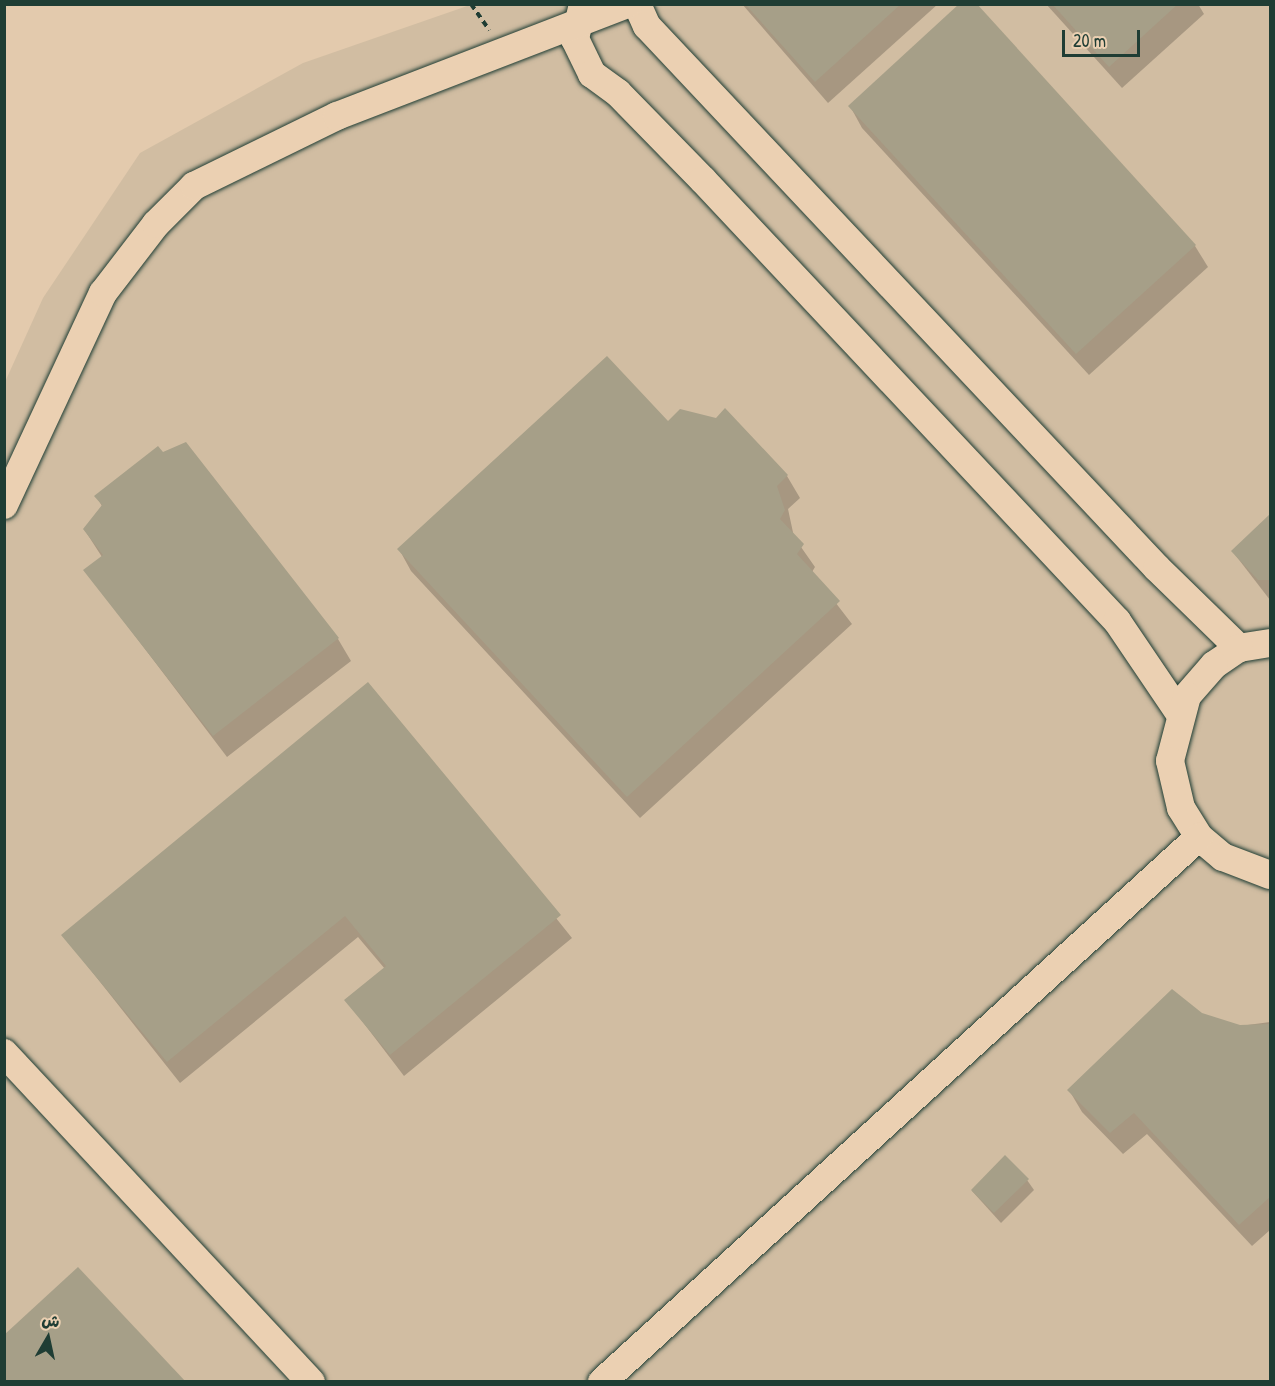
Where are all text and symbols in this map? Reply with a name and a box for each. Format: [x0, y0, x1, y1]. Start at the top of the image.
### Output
scale bar [1065, 18, 1143, 56]
text: 20 m [1073, 28, 1106, 53]
north arrow [18, 1308, 78, 1368]
text: ش [40, 1308, 61, 1332]

